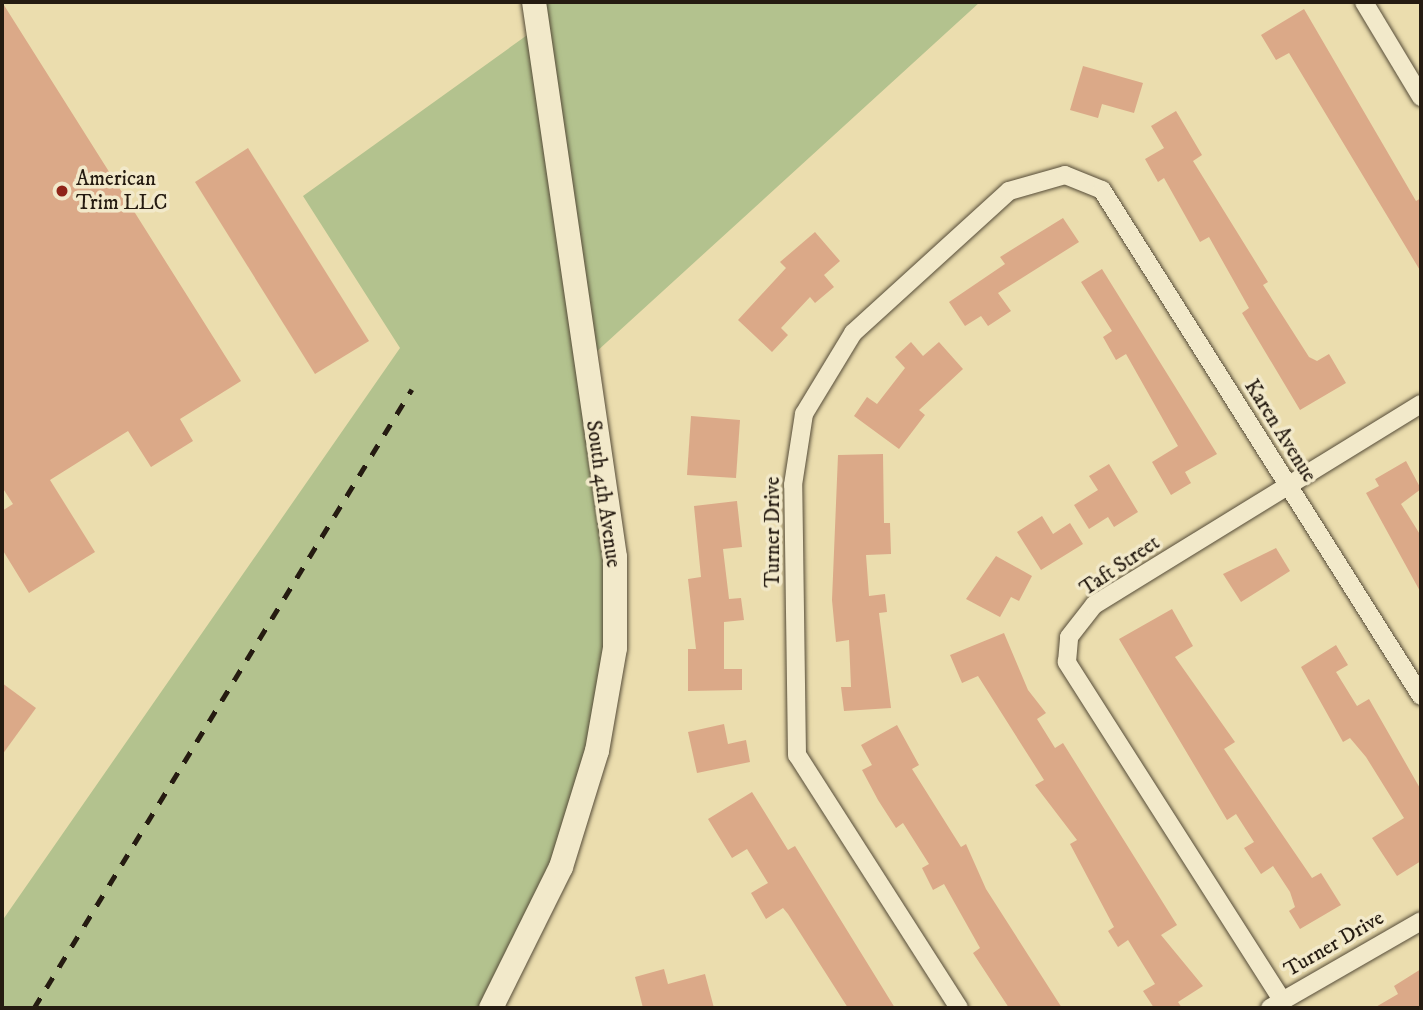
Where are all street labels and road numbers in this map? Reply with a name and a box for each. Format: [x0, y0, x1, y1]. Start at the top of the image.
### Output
street label: Karen Avenue [1239, 375, 1321, 487]
street label: South 4th Avenue [580, 419, 626, 569]
street label: Turner Drive [760, 477, 786, 587]
street label: Taft Street [1075, 530, 1165, 602]
street label: Turner Drive [1280, 905, 1388, 983]

